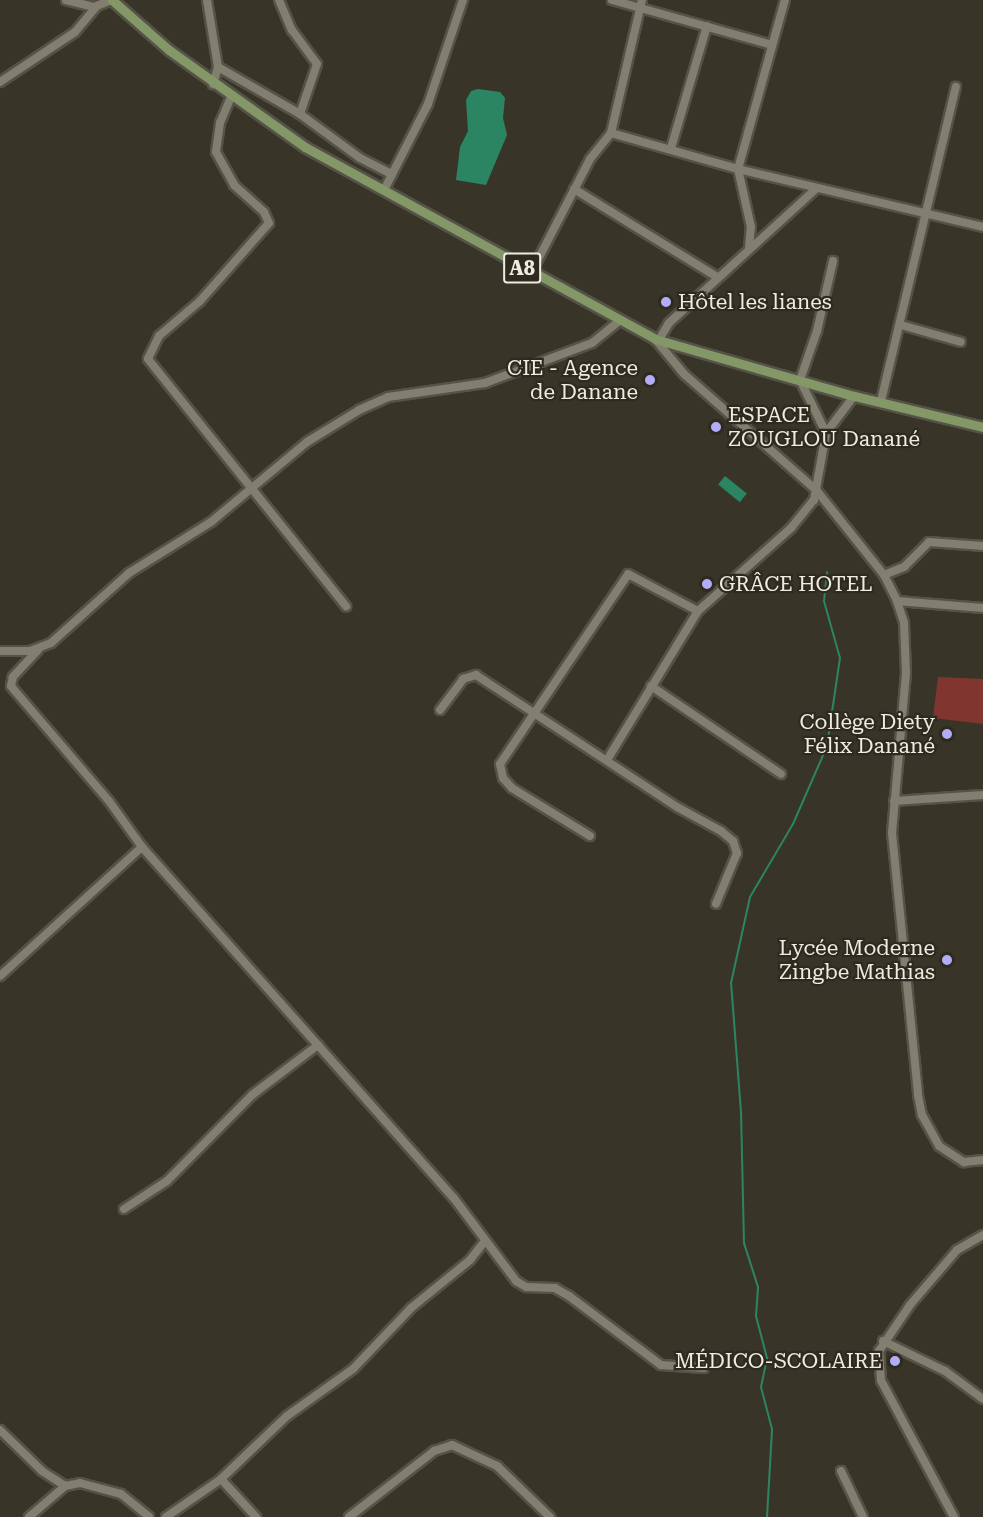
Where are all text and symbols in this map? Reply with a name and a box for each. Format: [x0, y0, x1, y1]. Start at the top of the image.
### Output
road number: A8 [502, 251, 542, 285]
place label: Hôtel les lianes [678, 289, 832, 315]
marker: Hôtel les lianes [659, 295, 673, 309]
place label: CIE - Agence de Danane [507, 355, 638, 405]
marker: CIE - Agence de Danane [643, 373, 657, 387]
place label: ESPACE ZOUGLOU Danané [728, 402, 920, 452]
marker: ESPACE ZOUGLOU Danané [709, 420, 723, 434]
place label: GRÂCE HOTEL [719, 571, 872, 597]
marker: GRÂCE HOTEL [700, 577, 714, 591]
place label: Collège Diety Félix Danané [799, 709, 935, 759]
marker: Collège Diety Félix Danané [940, 727, 954, 741]
place label: Lycée Moderne Zingbe Mathias [779, 935, 935, 985]
marker: Lycée Moderne Zingbe Mathias [940, 953, 954, 967]
place label: MÉDICO-SCOLAIRE [675, 1348, 882, 1374]
marker: MÉDICO-SCOLAIRE [886, 1352, 904, 1370]

